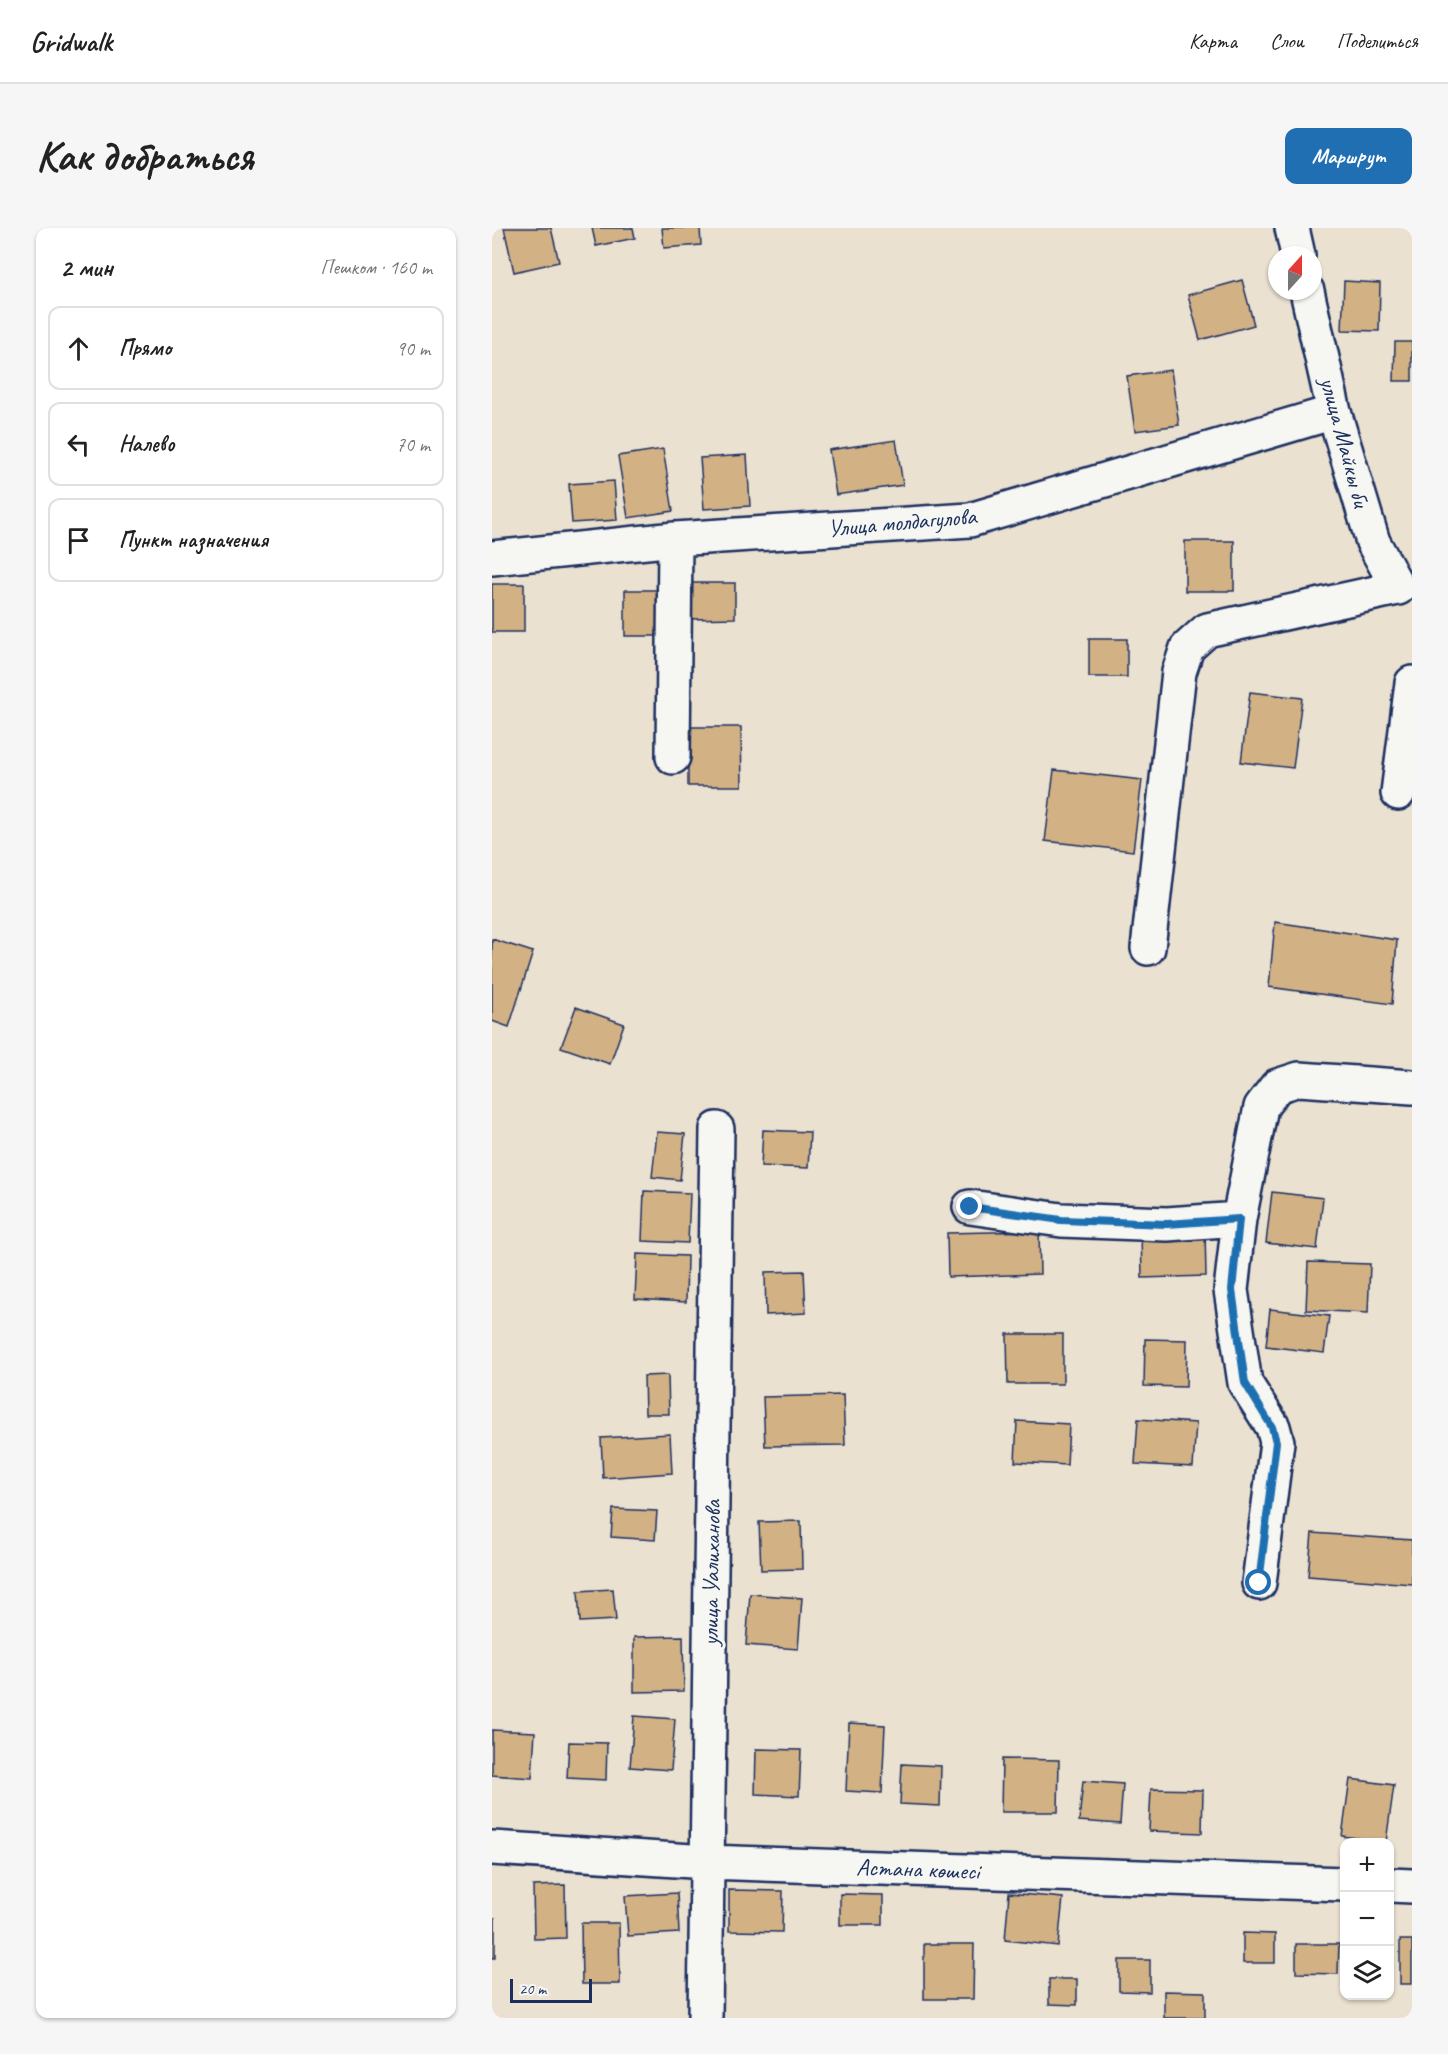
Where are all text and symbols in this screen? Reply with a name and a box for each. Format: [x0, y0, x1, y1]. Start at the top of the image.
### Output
text: Gridwalk [30, 24, 112, 59]
text: Карта [1189, 28, 1237, 54]
text: Слои [1270, 28, 1304, 54]
text: Поделиться [1337, 28, 1418, 54]
button: Маршрут [1285, 128, 1412, 184]
text: Как добраться [36, 130, 253, 183]
north arrow [1268, 246, 1322, 300]
text: 2 мин [60, 251, 113, 284]
text: Пешком · 160 m [320, 255, 432, 280]
icon: ahead [62, 332, 95, 365]
text: Прямо [119, 334, 171, 362]
text: 90 m [396, 336, 430, 361]
street label: улица Майкы би [1313, 372, 1377, 512]
icon: left [62, 428, 95, 461]
text: Налево [119, 430, 175, 458]
text: 70 m [396, 432, 430, 457]
street label: Улица молдагулова [826, 500, 979, 543]
icon: arrive [62, 524, 95, 557]
text: Пункт назначения [119, 526, 268, 554]
route end [956, 1193, 982, 1219]
street label: улица Уалиханова [695, 1498, 727, 1648]
route start [1245, 1569, 1271, 1595]
map controls [1340, 1838, 1394, 2000]
button: + [1340, 1838, 1394, 1892]
street label: Астана көшесі [856, 1852, 983, 1886]
button: − [1340, 1892, 1394, 1946]
button: layers [1340, 1946, 1394, 2000]
scale bar [510, 1976, 592, 2004]
text: 20 m [519, 1979, 546, 1999]

